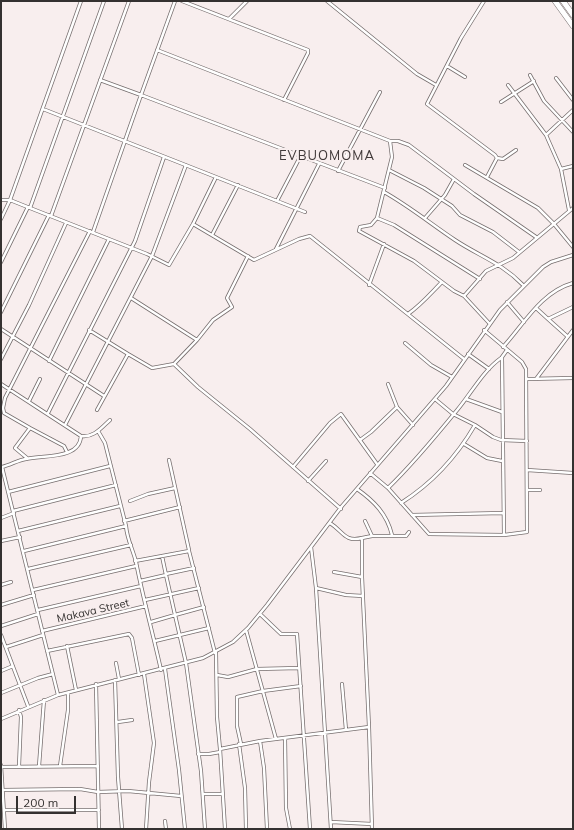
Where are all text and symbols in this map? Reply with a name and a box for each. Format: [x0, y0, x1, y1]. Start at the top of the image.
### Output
district label: EVBUOMOMA [279, 148, 375, 164]
street label: Makava Street [56, 596, 130, 626]
scale bar [18, 788, 78, 814]
text: 200 m [23, 795, 58, 810]

